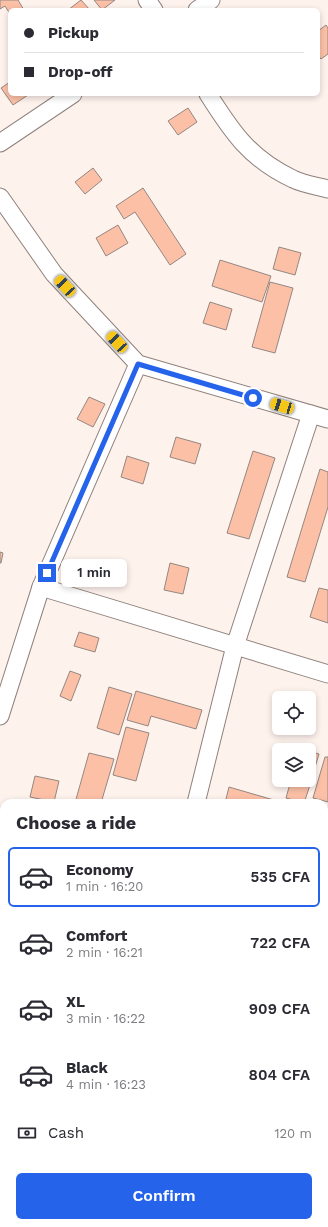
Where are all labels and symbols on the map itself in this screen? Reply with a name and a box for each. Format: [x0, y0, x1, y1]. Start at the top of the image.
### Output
car [52, 273, 78, 299]
car [104, 329, 130, 355]
route start [244, 389, 262, 407]
car [269, 397, 295, 415]
callout: 1 min [61, 559, 127, 587]
route end [38, 564, 56, 582]

